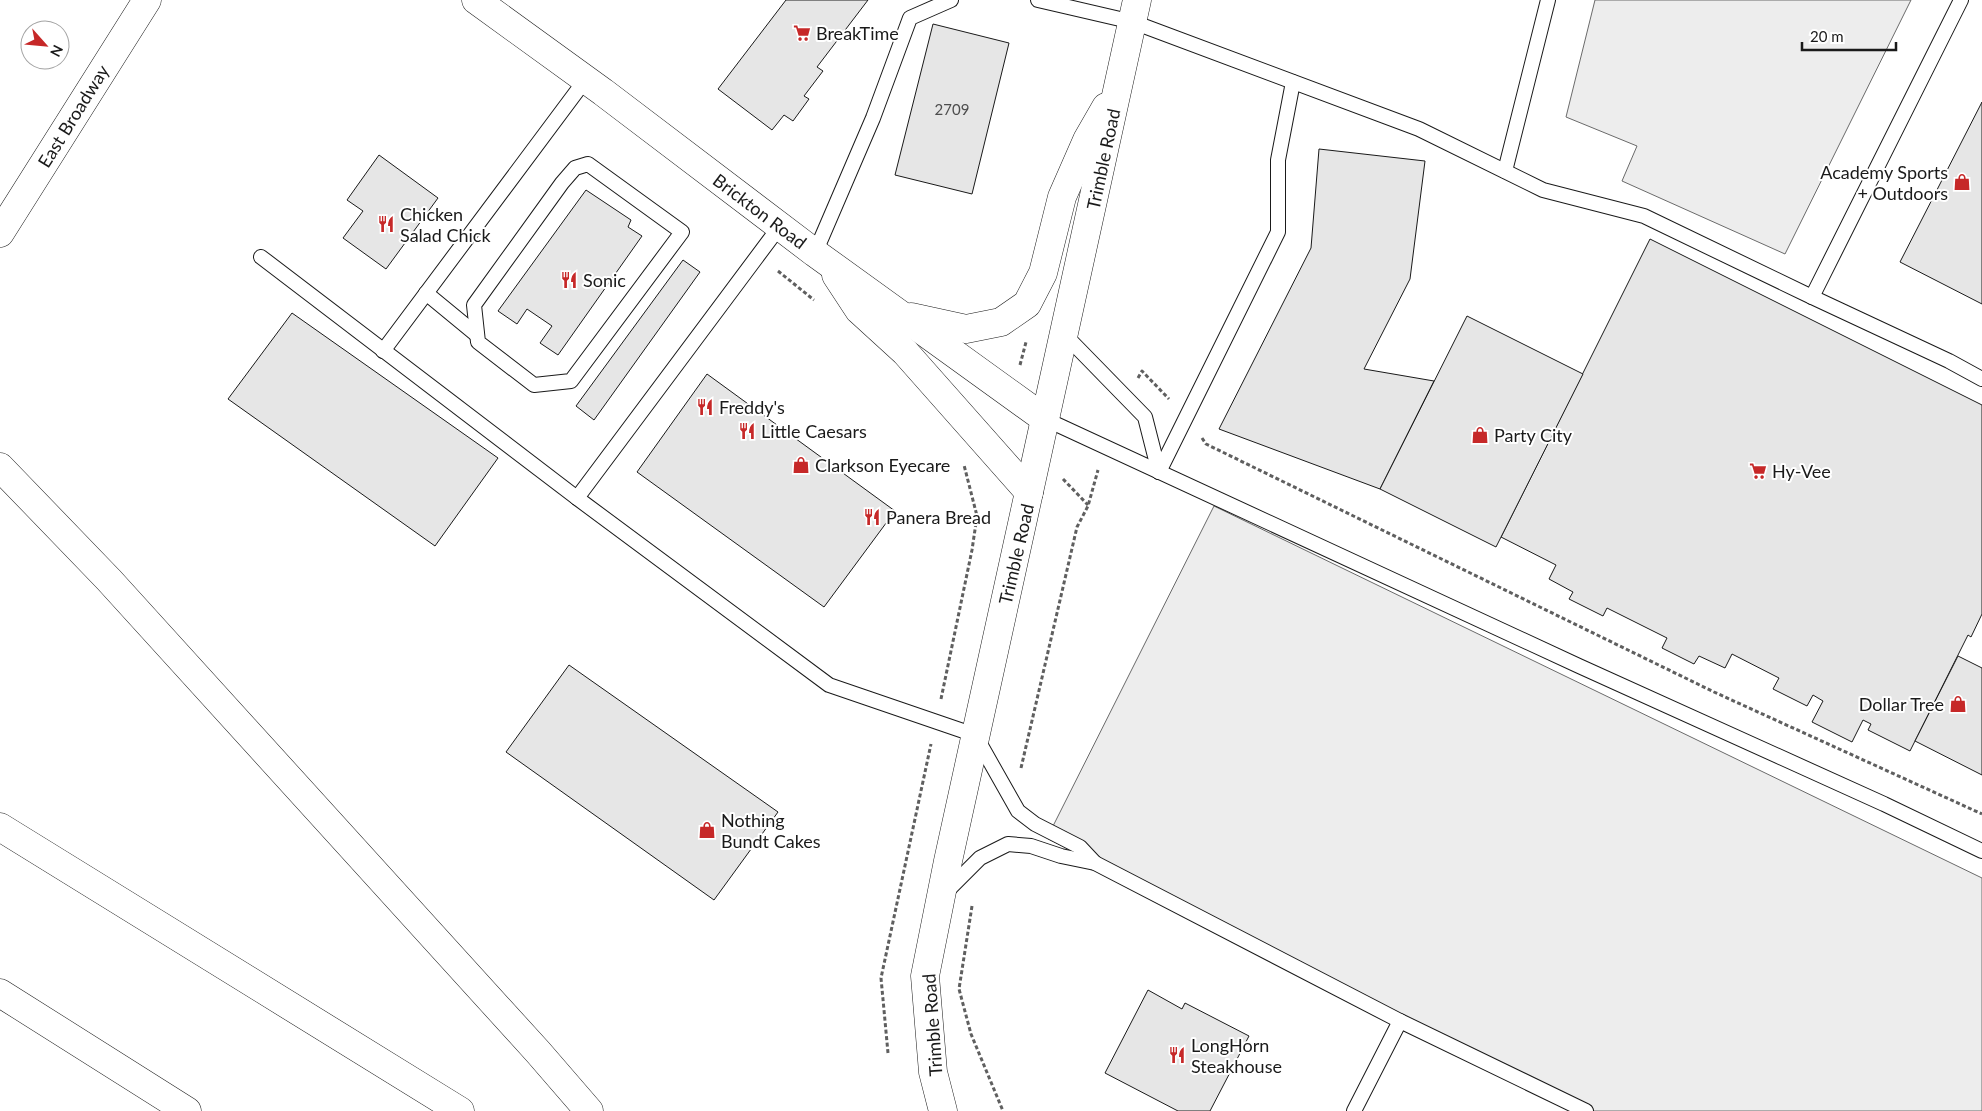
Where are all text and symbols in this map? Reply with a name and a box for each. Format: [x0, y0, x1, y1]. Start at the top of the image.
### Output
north arrow [20, 20, 70, 70]
scale bar [1802, 20, 1896, 52]
place label: BreakTime [816, 22, 899, 44]
supermarket icon: BreakTime [792, 23, 812, 43]
text: 20 m [1810, 27, 1844, 45]
text: N [47, 42, 67, 60]
street label: East Broadway [33, 60, 114, 171]
house number: 2709 [935, 100, 969, 118]
street label: Trimble Road [1082, 106, 1124, 212]
place label: Academy Sports + Outdoors [1820, 161, 1948, 204]
street label: Brickton Road [709, 169, 811, 253]
shop icon: Academy Sports + Outdoors [1952, 172, 1972, 192]
place label: Chicken Salad Chick [400, 203, 491, 246]
restaurant icon: Chicken Salad Chick [376, 214, 396, 234]
place label: Sonic [583, 269, 626, 291]
restaurant icon: Sonic [559, 270, 579, 290]
place label: Freddy's [719, 396, 785, 418]
restaurant icon: Freddy's [695, 397, 715, 417]
place label: Little Caesars [761, 420, 867, 442]
restaurant icon: Little Caesars [737, 421, 757, 441]
place label: Party City [1494, 424, 1573, 446]
shop icon: Party City [1470, 425, 1490, 445]
place label: Clarkson Eyecare [815, 454, 950, 476]
shop icon: Clarkson Eyecare [791, 455, 811, 475]
place label: Hy-Vee [1772, 460, 1831, 482]
supermarket icon: Hy-Vee [1748, 461, 1768, 481]
street label: Trimble Road [994, 501, 1038, 607]
place label: Panera Bread [886, 506, 991, 528]
restaurant icon: Panera Bread [862, 507, 882, 527]
place label: Dollar Tree [1859, 693, 1944, 715]
shop icon: Dollar Tree [1948, 694, 1968, 714]
place label: Nothing Bundt Cakes [721, 809, 821, 852]
shop icon: Nothing Bundt Cakes [697, 820, 717, 840]
street label: Trimble Road [917, 973, 947, 1077]
place label: LongHorn Steakhouse [1191, 1034, 1282, 1077]
restaurant icon: LongHorn Steakhouse [1167, 1045, 1187, 1065]

